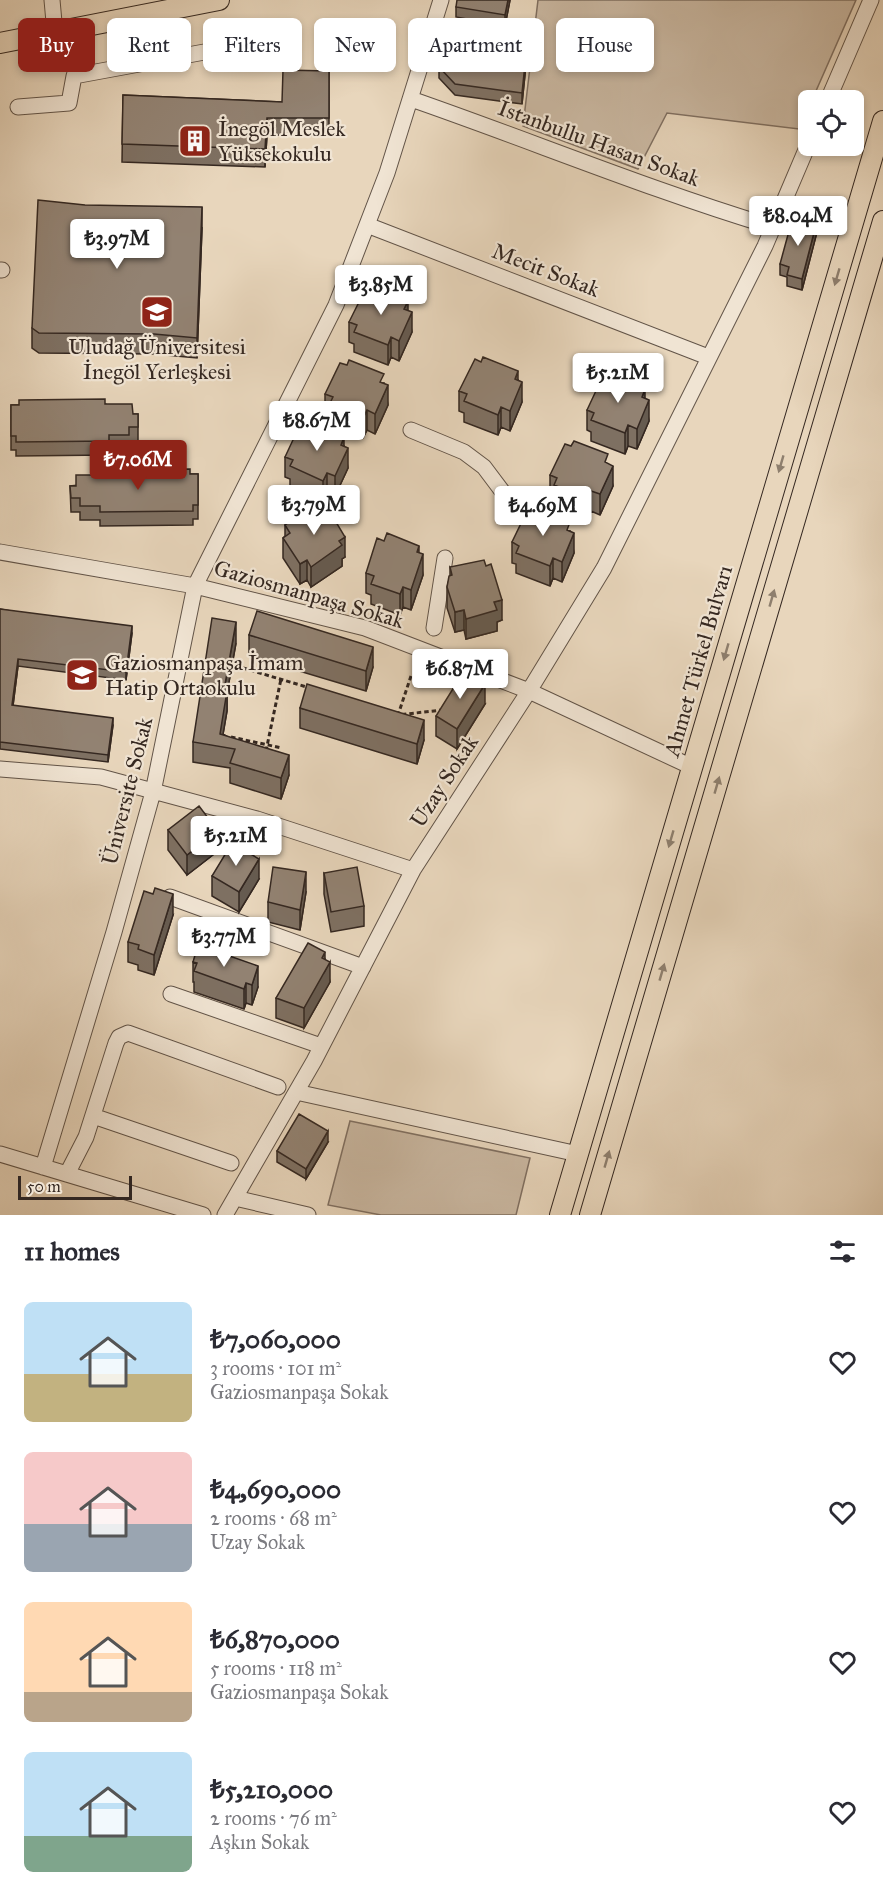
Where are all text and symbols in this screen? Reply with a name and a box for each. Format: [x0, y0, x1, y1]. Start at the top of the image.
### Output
chip: Buy [18, 18, 95, 72]
chip: Rent [107, 18, 191, 72]
chip: Filters [203, 18, 302, 72]
chip: New [314, 18, 396, 72]
chip: Apartment [408, 18, 544, 72]
chip: House [556, 18, 654, 72]
map controls [798, 90, 864, 156]
button: locate [798, 90, 864, 156]
street label: İstanbullu Hasan Sokak [494, 94, 704, 192]
place label: İnegöl Meslek Yüksekokulu [218, 115, 346, 167]
building icon: İnegöl Meslek Yüksekokulu [177, 123, 213, 159]
pin: ₺8.04M [749, 196, 847, 247]
text: ₺8.04M [763, 203, 833, 227]
pin: ₺3.97M [68, 219, 166, 270]
text: ₺3.97M [84, 226, 150, 250]
street label: Mecit Sokak [488, 237, 604, 303]
pin: ₺3.85M [332, 265, 430, 316]
one-way arrow [832, 269, 841, 287]
text: ₺3.85M [349, 272, 413, 296]
school or university icon: Uludağ Üniversitesi İnegöl Yerleşkesi [139, 294, 175, 330]
place label: Uludağ Üniversitesi İnegöl Yerleşkesi [68, 333, 246, 385]
pin: ₺5.21M [569, 353, 667, 404]
text: ₺5.21M [587, 360, 649, 384]
pin: ₺8.67M [268, 401, 366, 452]
text: ₺8.67M [283, 408, 351, 432]
pin: ₺7.06M [89, 440, 187, 491]
text: ₺7.06M [104, 447, 172, 471]
one-way arrow [776, 455, 786, 474]
pin: ₺3.79M [265, 485, 363, 536]
pin: ₺4.69M [494, 486, 592, 537]
text: ₺3.79M [282, 492, 346, 516]
text: ₺4.69M [509, 493, 577, 517]
street label: Gaziosmanpaşa Sokak [211, 554, 408, 634]
street label: Ahmet Türkel Bulvarı [657, 562, 738, 761]
one-way arrow [768, 589, 777, 607]
one-way arrow [721, 643, 730, 661]
place label: Gaziosmanpaşa İmam Hatip Ortaokulu [105, 649, 304, 701]
pin: ₺6.87M [411, 649, 509, 700]
text: ₺6.87M [426, 656, 494, 680]
school or university icon: Gaziosmanpaşa İmam Hatip Ortaokulu [64, 657, 100, 693]
street label: Üniversite Sokak [96, 714, 159, 868]
street label: Uzay Sokak [404, 729, 484, 832]
one-way arrow [713, 776, 722, 794]
pin: ₺5.21M [187, 816, 285, 867]
text: ₺5.21M [205, 823, 267, 847]
one-way arrow [666, 830, 675, 848]
pin: ₺3.77M [175, 917, 273, 968]
text: ₺3.77M [192, 924, 256, 948]
one-way arrow [658, 963, 667, 981]
one-way arrow [602, 1150, 612, 1168]
scale bar [18, 1173, 132, 1200]
text: 50 m [27, 1177, 61, 1196]
text: 11 homes [24, 1235, 120, 1267]
icon: filters [826, 1235, 859, 1268]
text: ₺7,060,000 [210, 1323, 341, 1355]
icon: home [72, 1326, 144, 1398]
icon: heart [826, 1346, 859, 1379]
text: 3 rooms · 101 m² [210, 1356, 341, 1380]
text: Gaziosmanpaşa Sokak [210, 1380, 388, 1404]
text: ₺4,690,000 [210, 1473, 341, 1505]
icon: home [72, 1476, 144, 1548]
icon: heart [826, 1496, 859, 1529]
text: 2 rooms · 68 m² [210, 1506, 337, 1530]
text: Uzay Sokak [210, 1530, 305, 1554]
text: ₺6,870,000 [210, 1623, 340, 1655]
icon: home [72, 1626, 144, 1698]
icon: heart [826, 1646, 859, 1679]
text: 5 rooms · 118 m² [210, 1656, 342, 1680]
text: Gaziosmanpaşa Sokak [210, 1680, 388, 1704]
text: ₺5,210,000 [210, 1773, 333, 1805]
icon: home [72, 1776, 144, 1848]
icon: heart [826, 1796, 859, 1829]
text: 2 rooms · 76 m² [210, 1806, 337, 1830]
text: Aşkın Sokak [210, 1830, 309, 1854]

